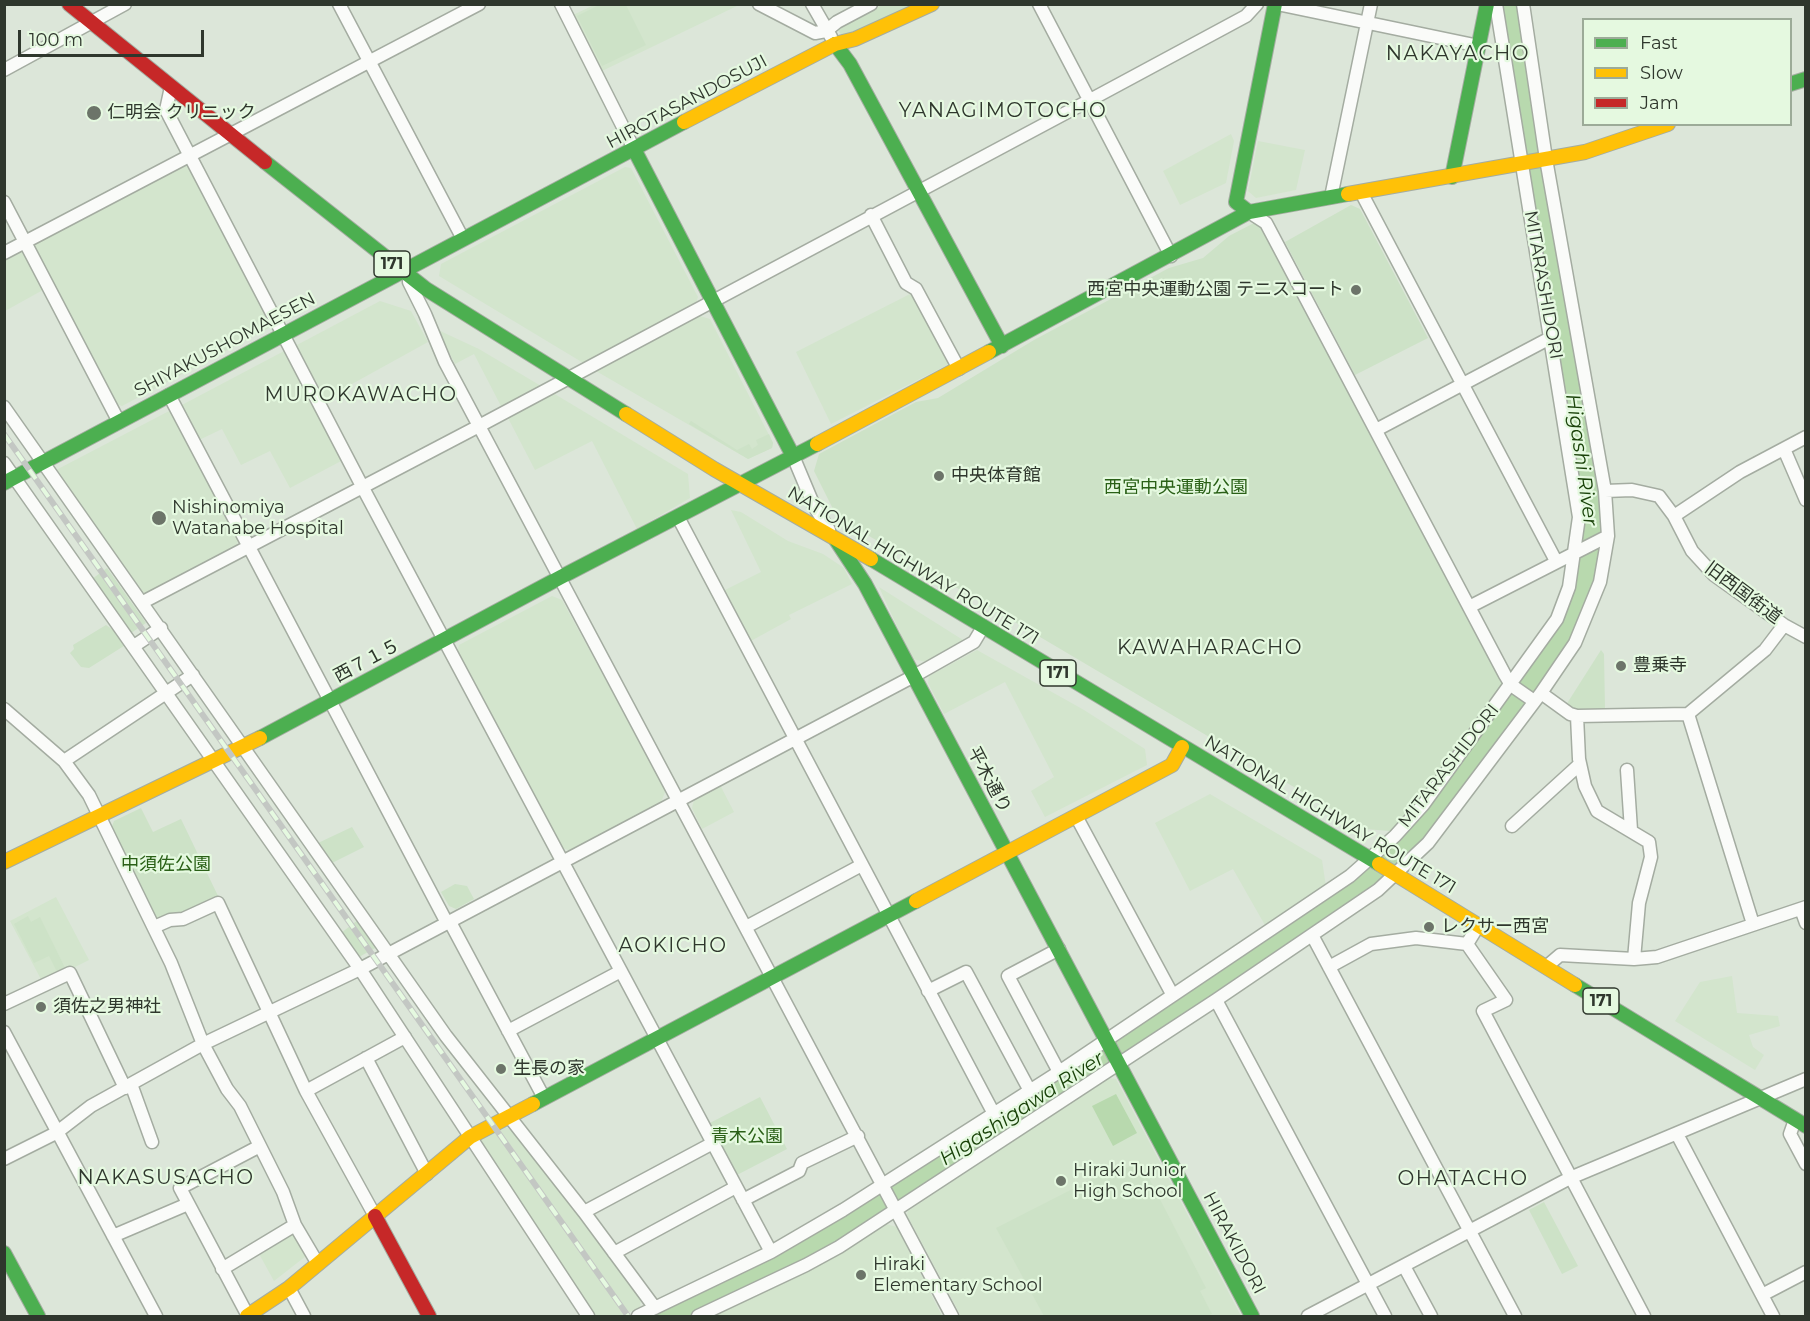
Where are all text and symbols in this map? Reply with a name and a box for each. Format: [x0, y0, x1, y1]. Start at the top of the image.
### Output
scale bar [21, 18, 207, 56]
legend [1582, 18, 1792, 126]
text: 100 m [29, 29, 83, 51]
text: Fast [1640, 32, 1678, 54]
district label: NAKAYACHO [1386, 42, 1530, 66]
street label: HIROTASANDOSUJI [603, 50, 771, 154]
text: Slow [1640, 62, 1683, 84]
text: Jam [1640, 92, 1679, 114]
district label: YANAGIMOTOCHO [899, 99, 1107, 123]
place label: 仁明会 クリニック [107, 102, 256, 124]
marker: 仁明会 クリニック [85, 104, 103, 122]
street label: MITARASHIDORI [1519, 209, 1567, 361]
road number: 171 [374, 251, 410, 277]
place label: 西宮中央運動公園 テニスコート [1087, 279, 1344, 301]
marker: 西宮中央運動公園 テニスコート [1349, 283, 1363, 297]
street label: SHIYAKUSHOMAESEN [131, 288, 319, 402]
district label: MUROKAWACHO [265, 383, 457, 407]
water label: Higashi River [1560, 392, 1602, 528]
place label: 中央体育館 [951, 465, 1041, 487]
marker: 中央体育館 [932, 469, 946, 483]
park label: 西宮中央運動公園 [1104, 477, 1248, 499]
street label: NATIONAL HIGHWAY ROUTE 171 [783, 482, 1043, 650]
place label: Nishinomiya Watanabe Hospital [172, 497, 344, 540]
marker: Nishinomiya Watanabe Hospital [150, 509, 168, 527]
street label: 旧西国街道 [1701, 557, 1785, 629]
street label: 西７１５ [330, 635, 404, 687]
district label: KAWAHARACHO [1117, 636, 1303, 660]
place label: 豊乗寺 [1633, 655, 1687, 677]
marker: 豊乗寺 [1614, 659, 1628, 673]
road number: 171 [1040, 660, 1076, 686]
street label: MITARASHIDORI [1394, 700, 1504, 832]
street label: NATIONAL HIGHWAY ROUTE 171 [1200, 731, 1460, 899]
street label: 平木通り [963, 743, 1015, 817]
park label: 中須佐公園 [121, 854, 211, 876]
place label: レクサー西宮 [1441, 916, 1549, 938]
marker: レクサー西宮 [1422, 920, 1436, 934]
district label: AOKICHO [619, 934, 727, 958]
road number: 171 [1583, 988, 1619, 1014]
place label: 須佐之男神社 [53, 996, 161, 1018]
marker: 須佐之男神社 [34, 1000, 48, 1014]
water label: Higashigawa River [935, 1047, 1109, 1171]
place label: 生長の家 [513, 1058, 585, 1080]
marker: 生長の家 [494, 1062, 508, 1076]
park label: 青木公園 [711, 1126, 783, 1148]
place label: Hiraki Junior High School [1073, 1160, 1187, 1202]
district label: NAKASUSACHO [78, 1166, 254, 1190]
district label: OHATACHO [1398, 1167, 1528, 1191]
marker: Hiraki Junior High School [1054, 1174, 1068, 1188]
street label: HIRAKIDORI [1198, 1188, 1270, 1298]
place label: Hiraki Elementary School [873, 1254, 1043, 1296]
marker: Hiraki Elementary School [854, 1268, 868, 1282]

